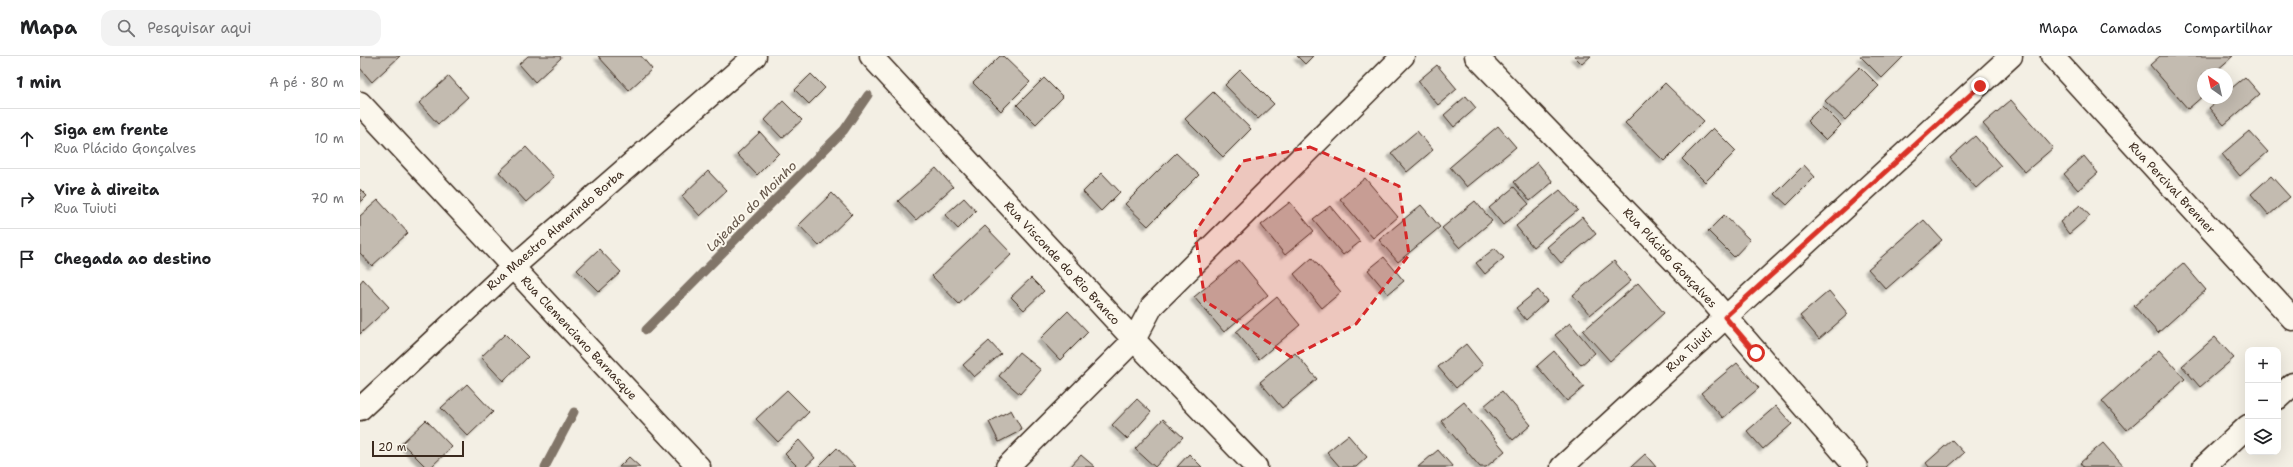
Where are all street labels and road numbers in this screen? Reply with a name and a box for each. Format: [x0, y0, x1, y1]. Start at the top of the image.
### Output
street label: Rua Percival Brenner [2125, 139, 2219, 238]
street label: Rua Maestro Almerindo Borba [483, 166, 627, 294]
street label: Rua Visconde do Rio Branco [1000, 198, 1124, 328]
street label: Rua Plácido Gonçalves [1619, 205, 1721, 311]
street label: Rua Clemenciano Barnasque [517, 273, 641, 403]
street label: Rua Tuiuti [1662, 324, 1716, 376]

